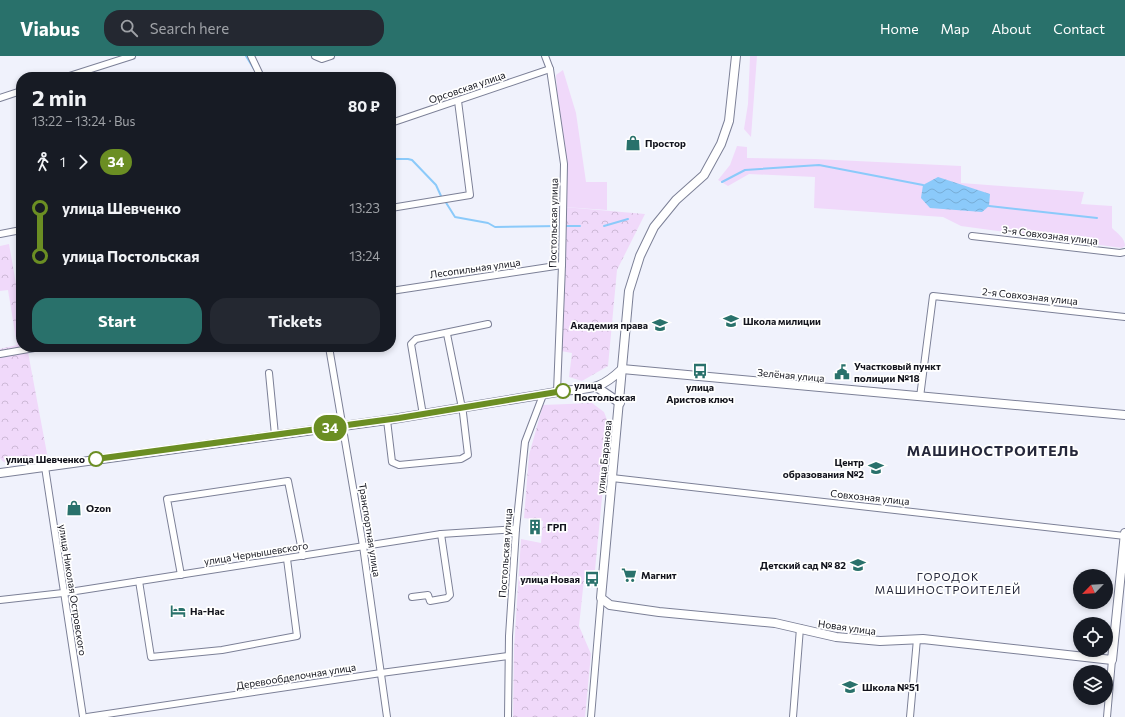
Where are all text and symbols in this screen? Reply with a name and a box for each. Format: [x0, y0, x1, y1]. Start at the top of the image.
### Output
search box [104, 10, 384, 46]
text: Viabus [20, 17, 80, 40]
icon: search [118, 17, 140, 39]
text: Search here [150, 19, 229, 37]
text: Home [880, 20, 919, 37]
text: Map [941, 20, 969, 37]
text: About [991, 20, 1031, 37]
text: Contact [1053, 20, 1105, 37]
street label: Орсовская улица [427, 68, 507, 106]
text: 2 min [32, 84, 87, 111]
text: 80 ₽ [348, 97, 380, 115]
text: 13:22 – 13:24 · Bus [32, 113, 136, 129]
shop icon: Простор [624, 134, 642, 152]
place label: Простор [645, 137, 686, 149]
icon: walk [32, 151, 54, 173]
icon: forward [72, 151, 94, 173]
text: 34 [108, 153, 124, 170]
text: 1 [60, 154, 66, 170]
street label: Постольская улица [546, 178, 560, 268]
text: улица Шевченко [62, 199, 181, 217]
text: 13:23 [349, 200, 380, 216]
street label: 3-я Совхозная улица [1001, 223, 1099, 247]
text: улица Постольская [62, 247, 199, 265]
text: 13:24 [349, 248, 380, 264]
street label: Лесопильная улица [429, 256, 521, 280]
street label: 2-я Совхозная улица [981, 285, 1079, 307]
button: Start [32, 298, 202, 344]
button: Tickets [210, 298, 380, 344]
school or university icon: Школа милиции [722, 312, 740, 330]
place label: Школа милиции [743, 315, 821, 327]
school or university icon: Академия права [651, 316, 669, 334]
place label: Академия права [570, 319, 648, 331]
place label: Участковый пункт полиции №18 [854, 360, 941, 384]
bus stop icon: улица Аристов ключ [691, 362, 709, 380]
public building icon: Участковый пункт полиции №18 [833, 363, 851, 381]
street label: Зелёная улица [757, 366, 825, 384]
place label: улица Постольская [574, 379, 636, 403]
place label: улица Аристов ключ [666, 381, 734, 405]
marker: улица Постольская [555, 383, 571, 399]
line badge: 34 [312, 415, 348, 441]
text: 34 [322, 419, 338, 436]
street label: улица Баранова [594, 420, 614, 494]
district label: МАШИНОСТРОИТЕЛЬ [907, 442, 1079, 459]
marker: улица Шевченко [88, 451, 104, 467]
place label: улица Шевченко [6, 453, 85, 465]
place label: Центр образования №2 [783, 456, 864, 480]
school or university icon: Центр образования №2 [867, 459, 885, 477]
street label: Транспортная улица [357, 482, 383, 578]
street label: Совхозная улица [830, 487, 910, 507]
shop icon: Ozon [65, 499, 83, 517]
place label: Ozon [86, 502, 111, 514]
street label: Постольская улица [496, 508, 514, 598]
building icon: ГРП [526, 518, 544, 536]
place label: ГРП [547, 521, 567, 533]
street label: улица Николая Островского [57, 523, 89, 657]
street label: улица Чернышевского [203, 539, 309, 567]
school or university icon: Детский сад № 82 [849, 556, 867, 574]
place label: Детский сад № 82 [760, 559, 846, 571]
supermarket icon: Магнит [620, 566, 638, 584]
place label: Магнит [641, 569, 677, 581]
north arrow [1073, 569, 1113, 609]
map controls [1073, 569, 1113, 705]
bus stop icon: улица Новая [583, 570, 601, 588]
district label: ГОРОДОК МАШИНОСТРОИТЕЛЕЙ [875, 570, 1021, 596]
place label: улица Новая [520, 573, 580, 585]
hotel icon: На-Нас [169, 602, 187, 620]
place label: На-Нас [190, 605, 225, 617]
street label: Новая улица [817, 617, 877, 637]
button: locate [1073, 617, 1113, 657]
street label: Деревообделочная улица [235, 661, 357, 691]
button: layers [1073, 665, 1113, 705]
school or university icon: Школа №51 [841, 678, 859, 696]
place label: Школа №51 [862, 681, 919, 693]

